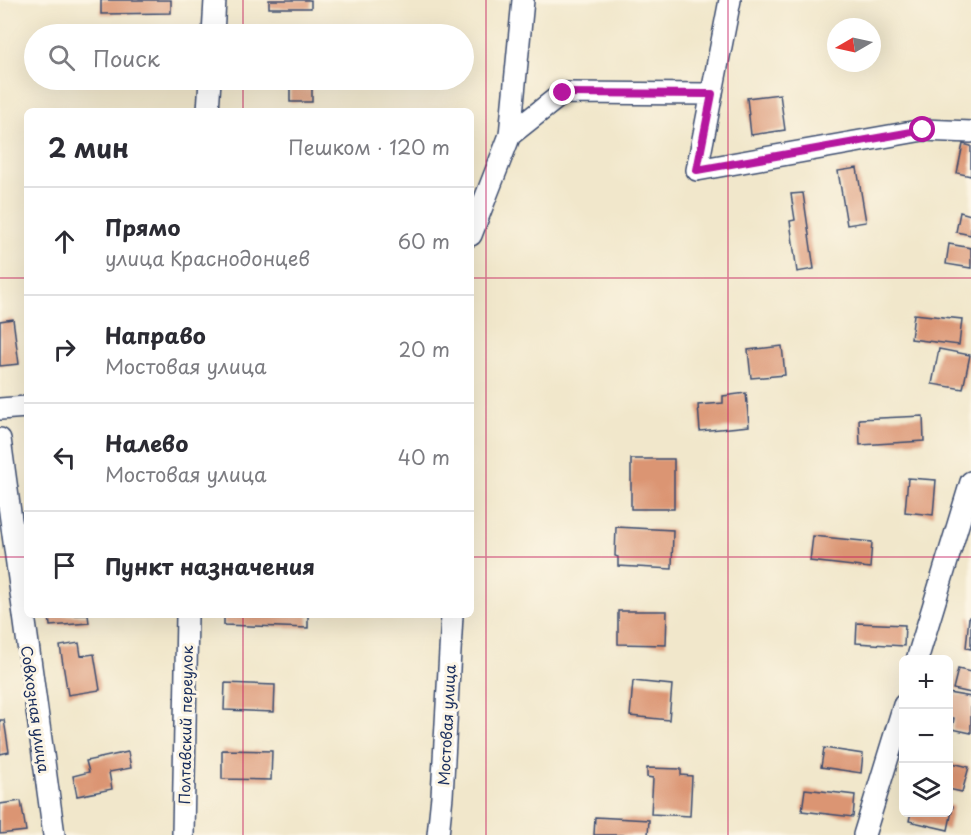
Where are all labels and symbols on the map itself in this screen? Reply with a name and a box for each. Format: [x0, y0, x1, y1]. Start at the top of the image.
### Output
north arrow [827, 18, 881, 72]
route end [549, 79, 575, 105]
route start [909, 116, 935, 142]
street label: Совхозная улица [16, 644, 56, 775]
street label: Полтавский переулок [172, 645, 198, 805]
street label: Мостовая улица [431, 663, 461, 786]

